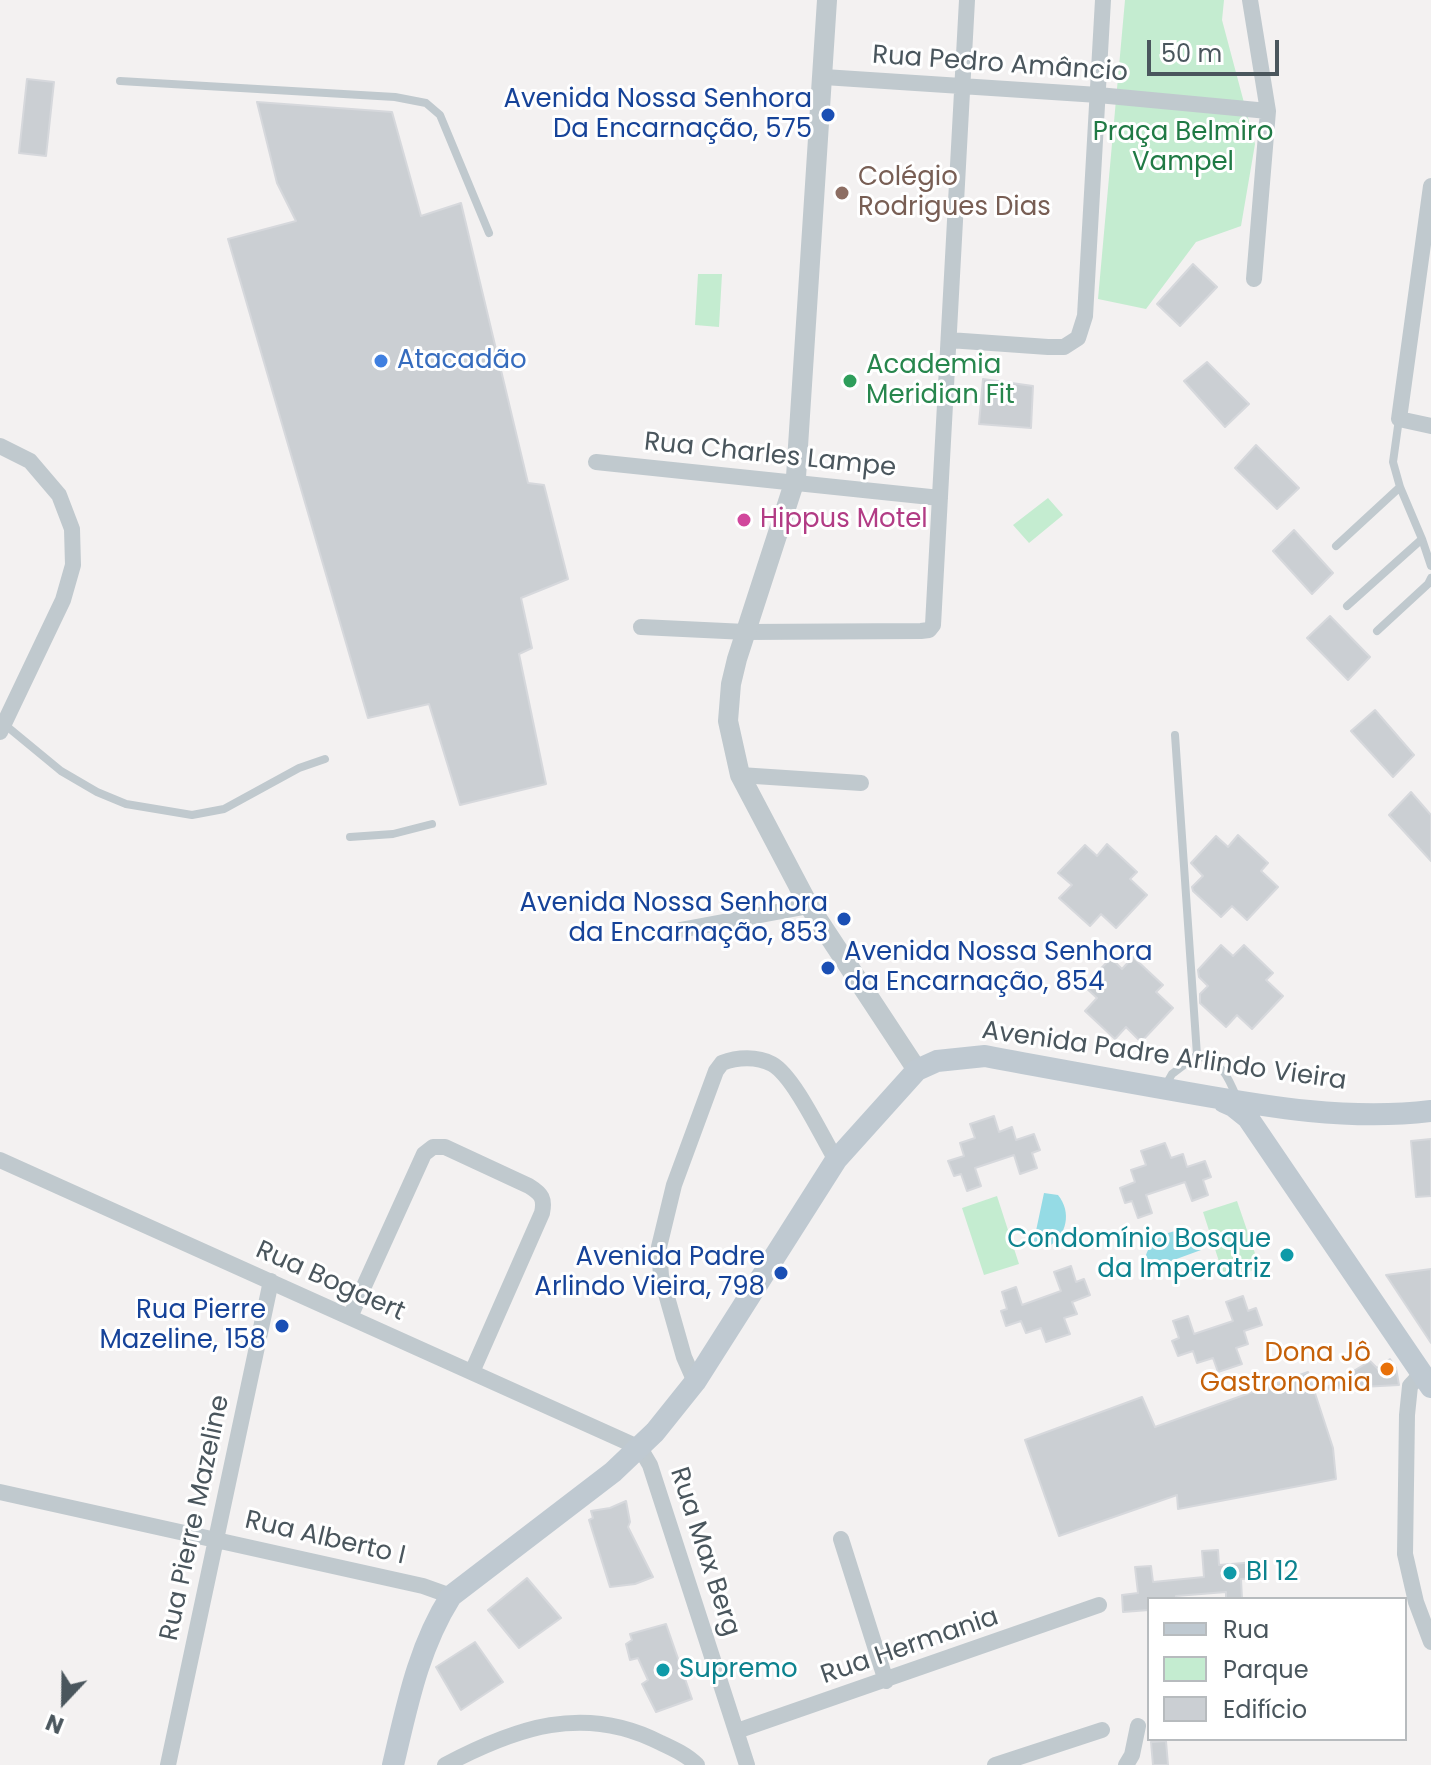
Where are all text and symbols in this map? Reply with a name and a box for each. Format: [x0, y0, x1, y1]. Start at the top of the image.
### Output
scale bar [1151, 24, 1283, 74]
text: 50 m [1161, 37, 1222, 70]
street label: Rua Pedro Amâncio [871, 40, 1129, 90]
place label: Avenida Nossa Senhora Da Encarnação, 575 [503, 84, 812, 146]
marker: Avenida Nossa Senhora Da Encarnação, 575 [819, 106, 837, 124]
park label: Praça Belmiro Vampel [1093, 117, 1273, 178]
place label: Colégio Rodrigues Dias [858, 162, 1051, 224]
marker: Colégio Rodrigues Dias [833, 184, 851, 202]
place label: Atacadão [397, 345, 527, 377]
place label: Academia Meridian Fit [866, 350, 1015, 412]
marker: Atacadão [372, 352, 390, 370]
marker: Academia Meridian Fit [841, 372, 859, 390]
street label: Rua Charles Lampe [642, 427, 898, 485]
place label: Hippus Motel [760, 504, 928, 536]
marker: Hippus Motel [735, 511, 753, 529]
place label: Avenida Nossa Senhora da Encarnação, 853 [519, 888, 828, 950]
marker: Avenida Nossa Senhora da Encarnação, 853 [835, 910, 853, 928]
place label: Avenida Nossa Senhora da Encarnação, 854 [844, 937, 1153, 998]
marker: Avenida Nossa Senhora da Encarnação, 854 [819, 959, 837, 977]
street label: Avenida Padre Arlindo Vieira [980, 1016, 1348, 1098]
place label: Condomínio Bosque da Imperatriz [1007, 1224, 1271, 1286]
street label: Rua Bogaert [251, 1235, 409, 1329]
place label: Avenida Padre Arlindo Vieira, 798 [534, 1242, 765, 1304]
marker: Condomínio Bosque da Imperatriz [1278, 1246, 1296, 1264]
marker: Avenida Padre Arlindo Vieira, 798 [772, 1264, 790, 1282]
place label: Rua Pierre Mazeline, 158 [99, 1295, 266, 1356]
marker: Rua Pierre Mazeline, 158 [273, 1317, 291, 1335]
place label: Dona Jô Gastronomia [1200, 1338, 1371, 1400]
marker: Dona Jô Gastronomia [1378, 1360, 1396, 1378]
street label: Rua Pierre Mazeline [155, 1392, 237, 1644]
street label: Rua Max Berg [662, 1464, 746, 1640]
street label: Rua Alberto I [242, 1505, 408, 1573]
place label: Bl 12 [1246, 1557, 1299, 1589]
marker: Bl 12 [1221, 1564, 1239, 1582]
legend [1147, 1597, 1407, 1741]
street label: Rua Hermania [817, 1602, 1003, 1692]
text: Rua [1223, 1613, 1269, 1646]
text: Parque [1223, 1653, 1309, 1686]
place label: Supremo [679, 1654, 798, 1686]
north arrow [24, 1661, 104, 1741]
marker: Supremo [654, 1661, 672, 1679]
text: Edifício [1223, 1693, 1307, 1726]
text: N [41, 1706, 68, 1741]

